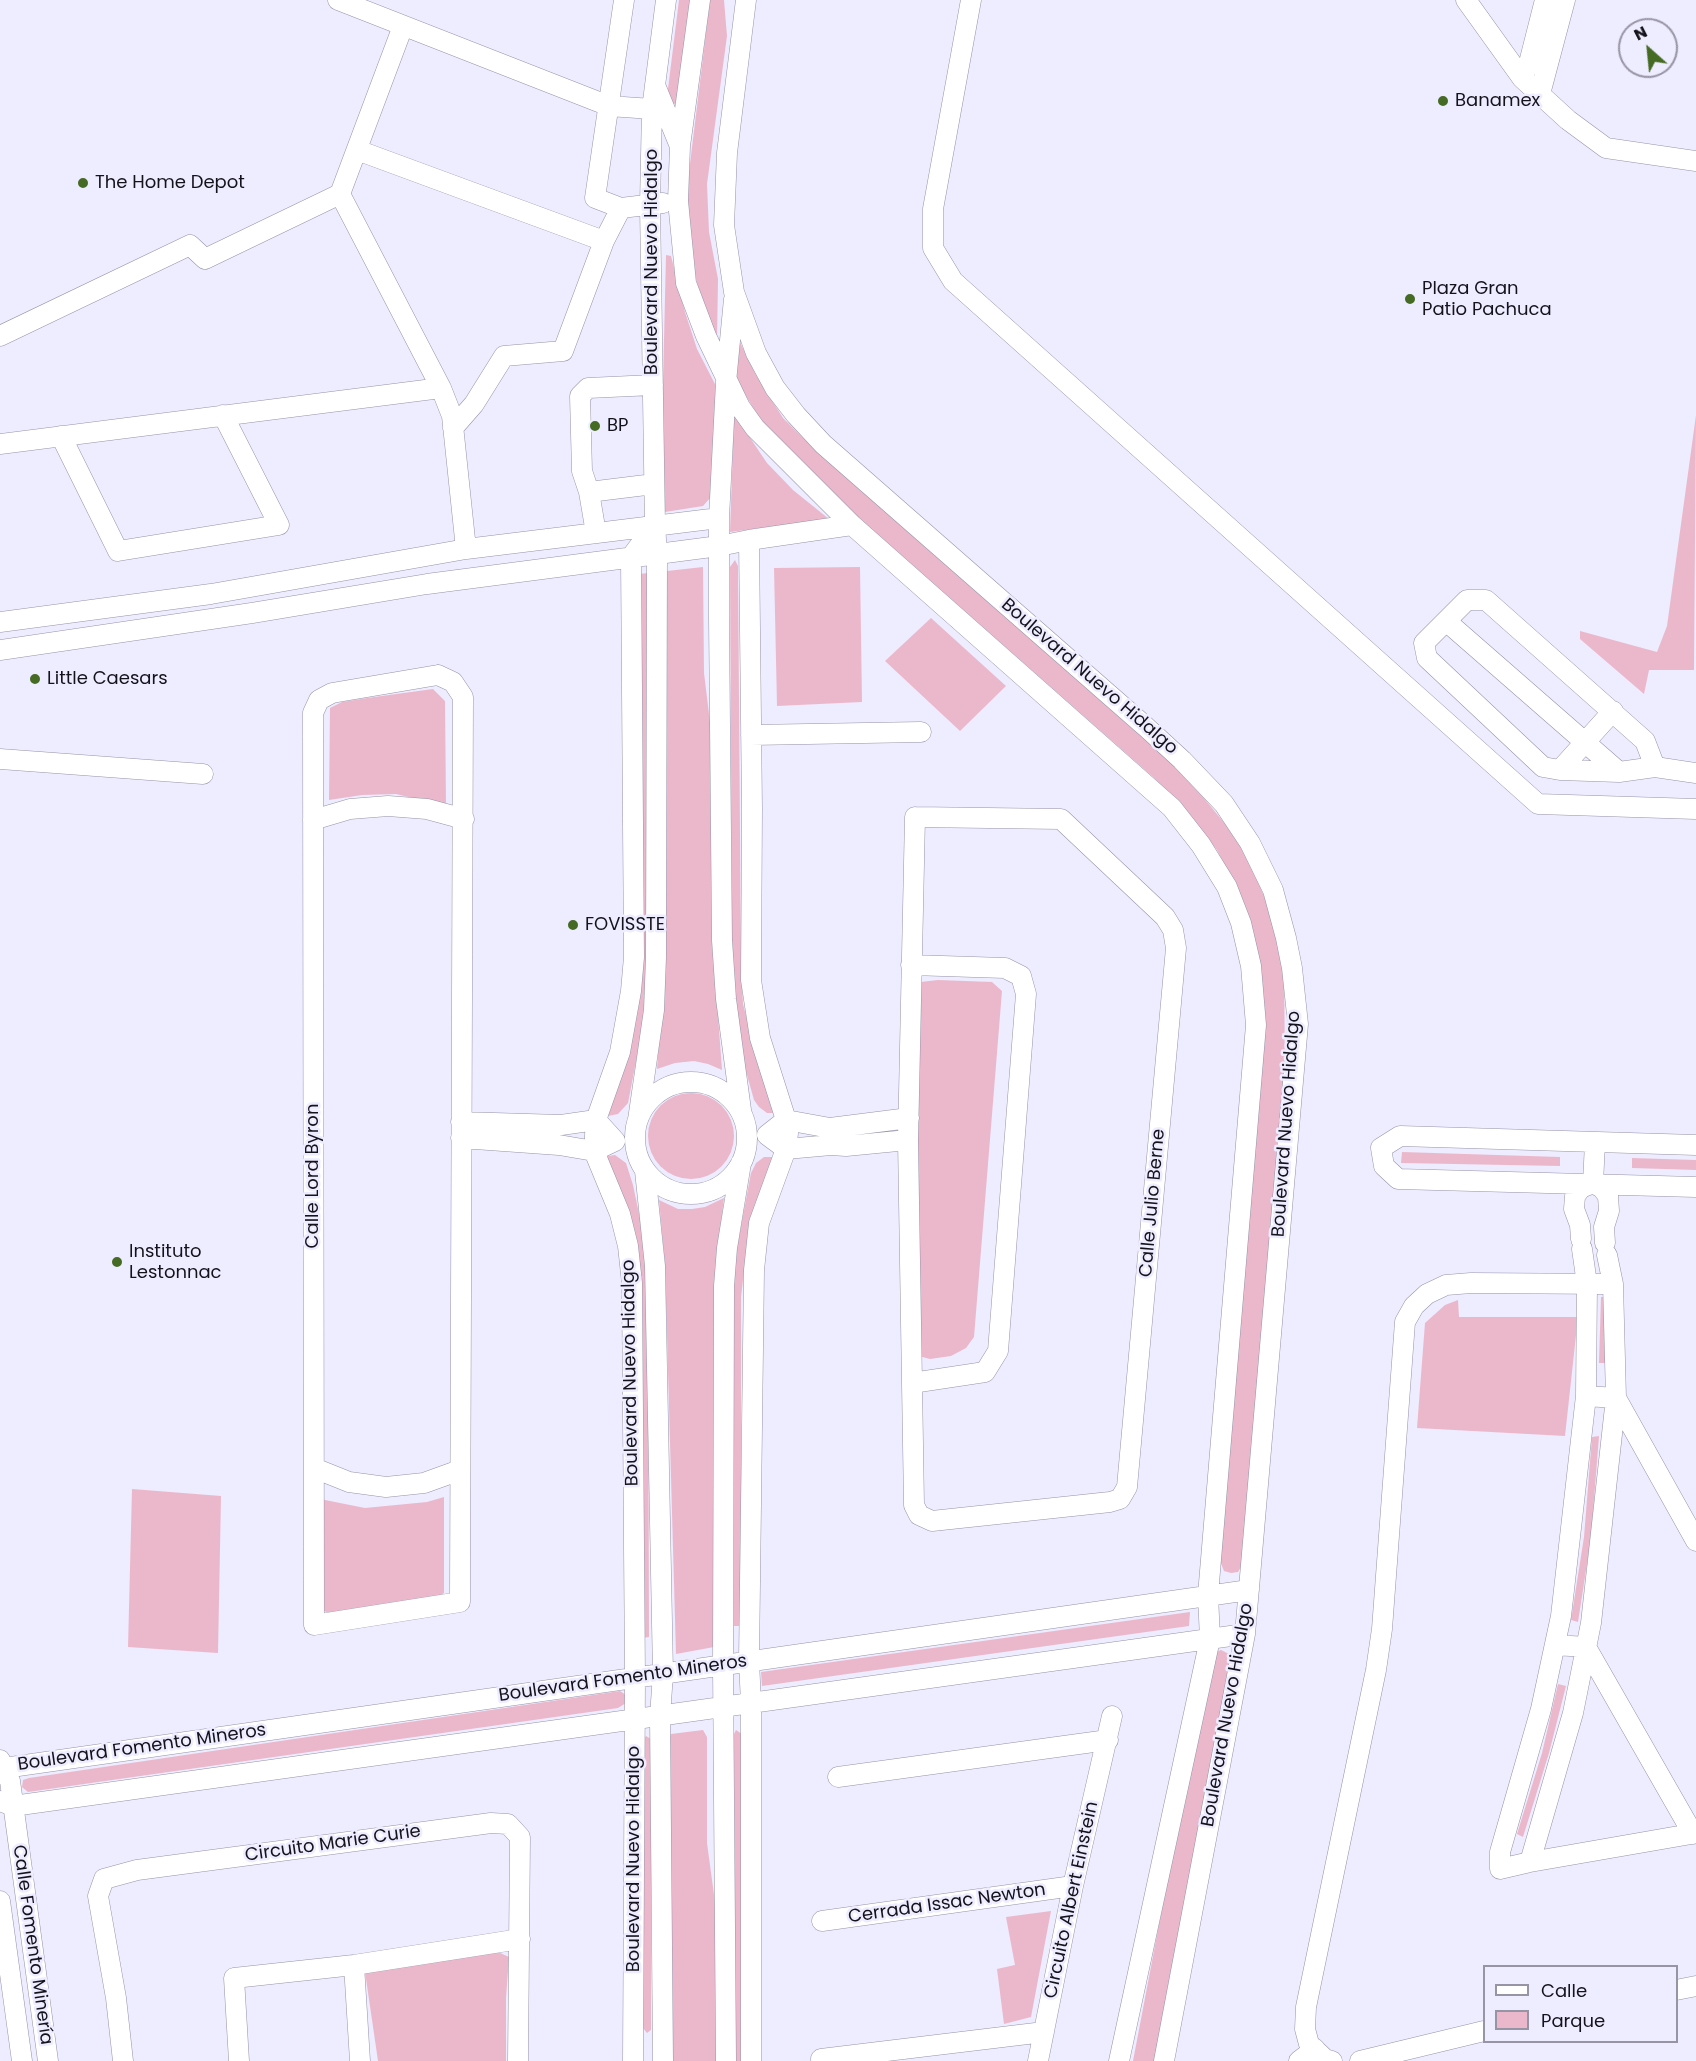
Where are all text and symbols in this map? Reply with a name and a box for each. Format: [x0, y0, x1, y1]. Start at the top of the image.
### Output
north arrow [1618, 18, 1678, 78]
text: N [1630, 20, 1651, 46]
place label: Banamex [1455, 90, 1540, 112]
marker: Banamex [1436, 94, 1450, 108]
street label: Boulevard Nuevo Hidalgo [641, 149, 663, 375]
place label: The Home Depot [95, 172, 245, 194]
marker: The Home Depot [76, 176, 90, 190]
place label: Plaza Gran Patio Pachuca [1422, 278, 1552, 320]
marker: Plaza Gran Patio Pachuca [1403, 292, 1417, 306]
place label: BP [607, 415, 628, 437]
marker: BP [588, 419, 602, 433]
street label: Boulevard Nuevo Hidalgo [996, 594, 1182, 760]
place label: Little Caesars [47, 668, 168, 690]
marker: Little Caesars [28, 672, 42, 686]
place label: FOVISSTE [585, 914, 665, 936]
marker: FOVISSTE [566, 918, 580, 932]
street label: Boulevard Nuevo Hidalgo [1268, 1010, 1306, 1238]
street label: Calle Lord Byron [302, 1104, 324, 1248]
street label: Calle Julio Berne [1136, 1128, 1170, 1278]
place label: Instituto Lestonnac [129, 1241, 222, 1284]
marker: Instituto Lestonnac [110, 1255, 124, 1269]
street label: Boulevard Nuevo Hidalgo [618, 1259, 644, 1487]
street label: Boulevard Nuevo Hidalgo [1198, 1601, 1258, 1829]
street label: Boulevard Fomento Mineros [497, 1651, 749, 1707]
street label: Boulevard Fomento Mineros [16, 1720, 268, 1776]
street label: Boulevard Nuevo Hidalgo [623, 1746, 645, 1972]
street label: Circuito Albert Einstein [1041, 1799, 1103, 2001]
street label: Circuito Marie Curie [244, 1821, 422, 1867]
street label: Calle Fomento Minería [7, 1844, 57, 2046]
street label: Cerrada Issac Newton [847, 1879, 1047, 1929]
legend [1483, 1965, 1678, 2043]
text: Calle [1541, 1978, 1587, 2003]
text: Parque [1541, 2008, 1605, 2033]

